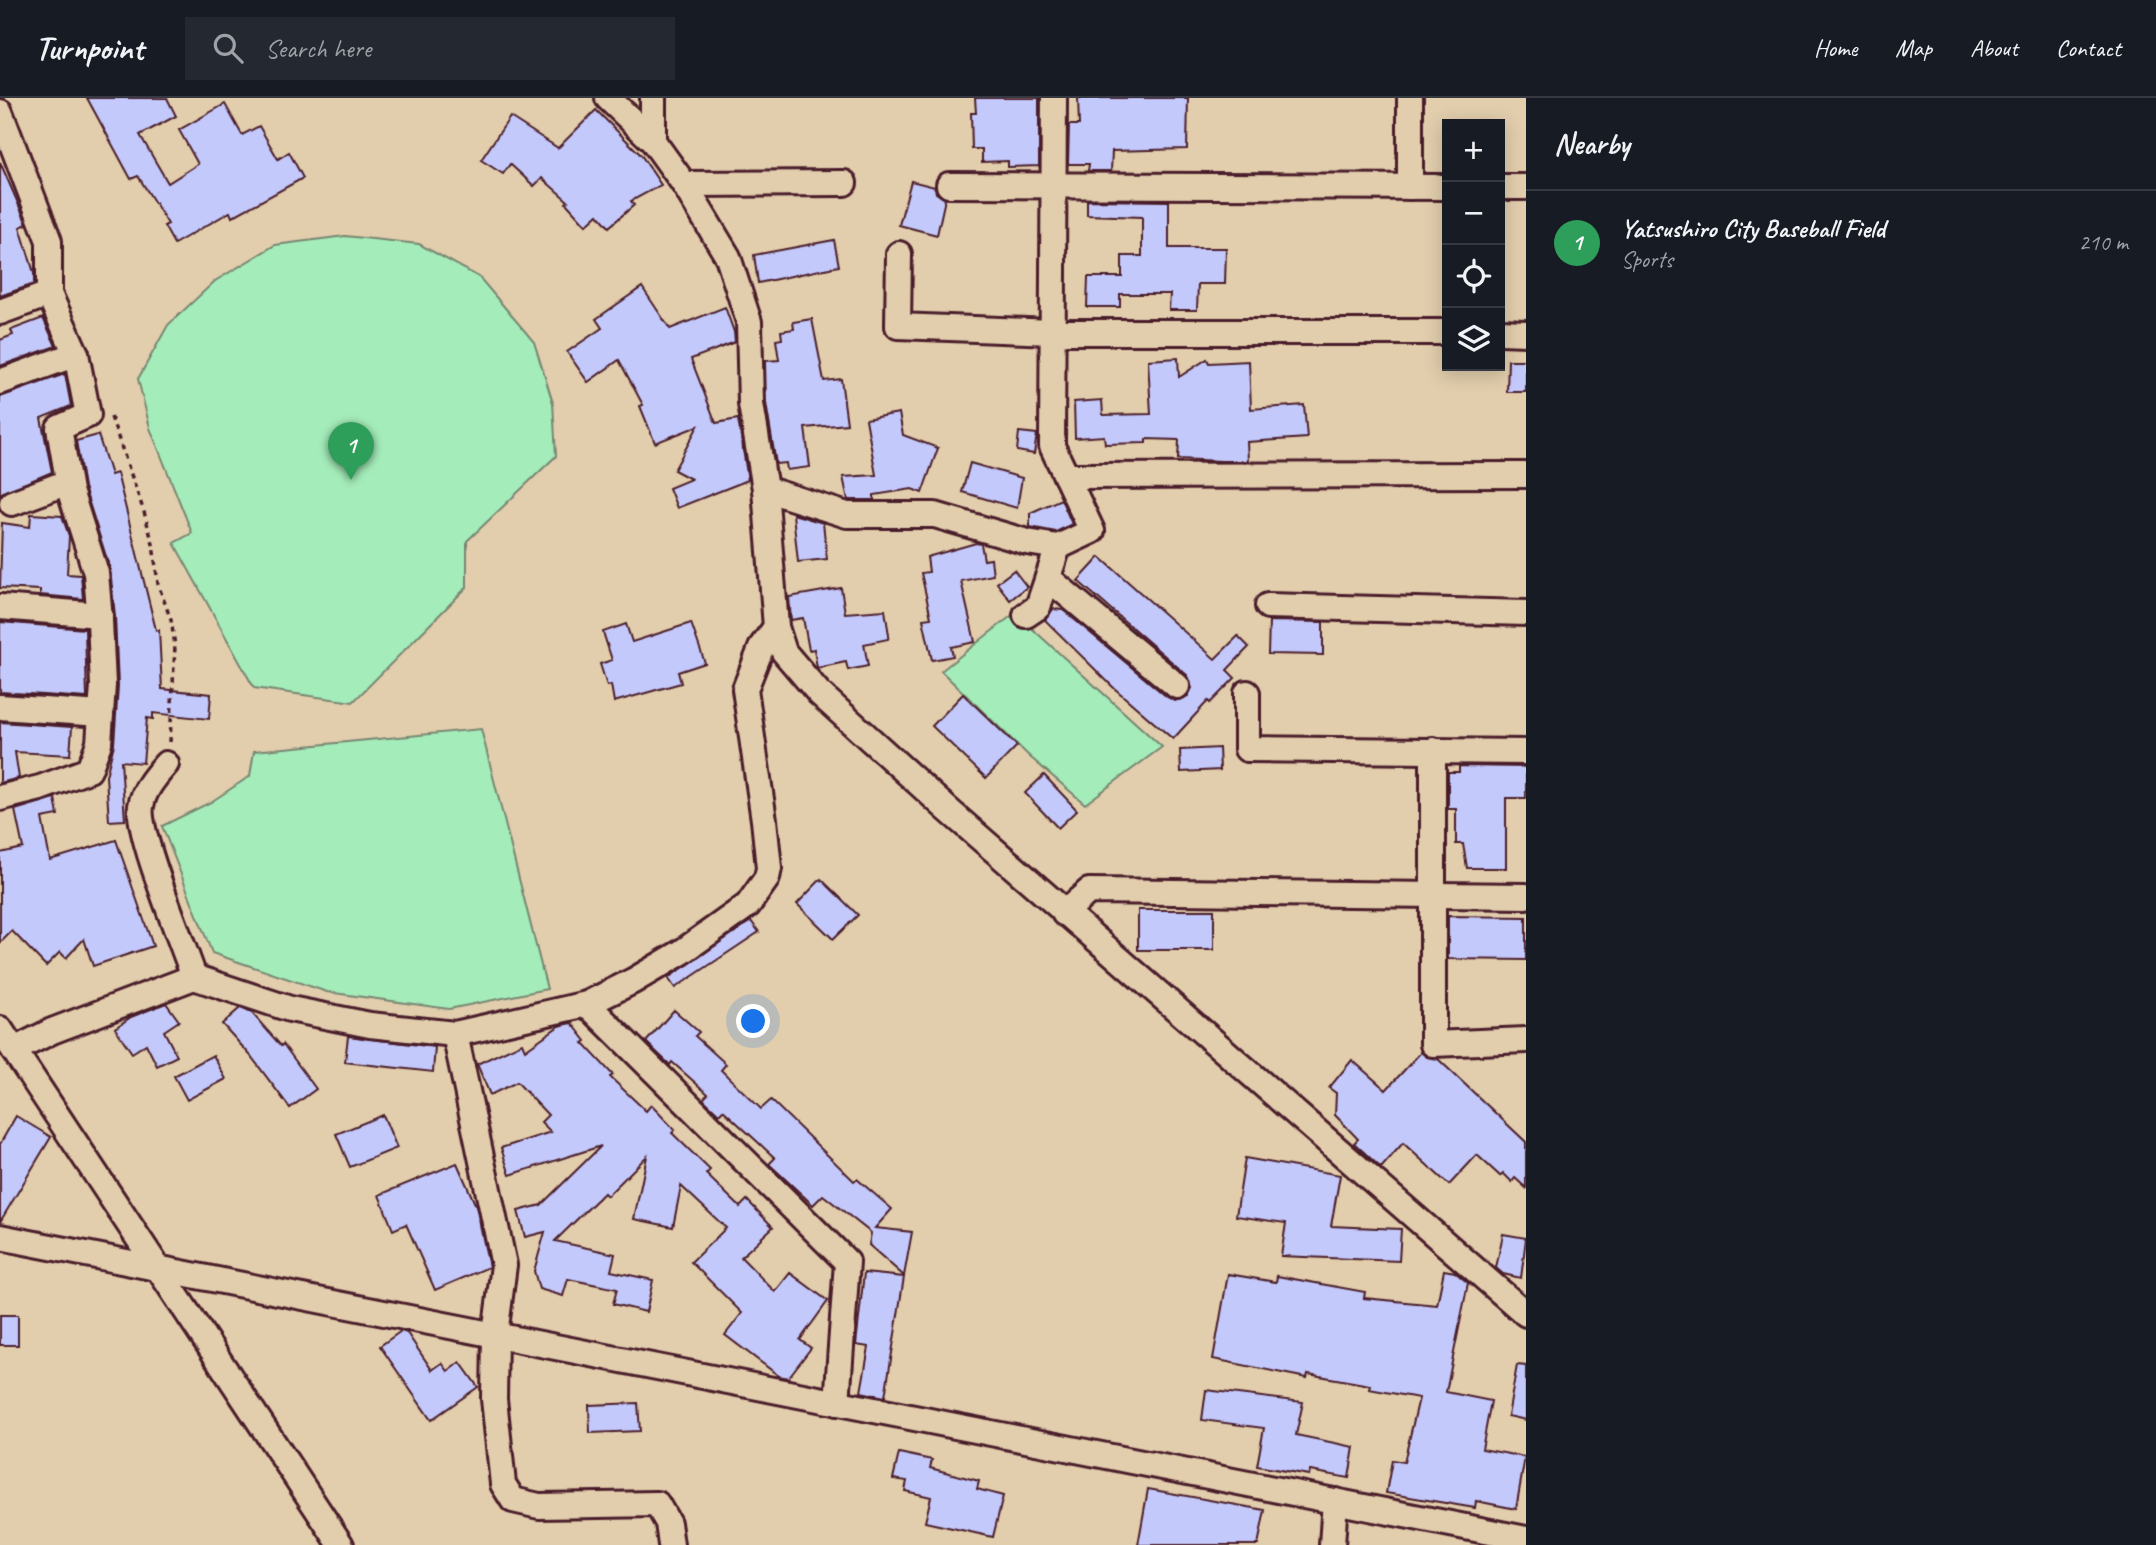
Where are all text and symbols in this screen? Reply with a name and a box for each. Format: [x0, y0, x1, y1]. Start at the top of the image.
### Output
search box [185, 17, 675, 80]
text: Turnpoint [35, 27, 143, 69]
icon: search [209, 29, 247, 67]
text: Search here [265, 32, 371, 65]
text: Home [1814, 33, 1857, 63]
text: Map [1895, 33, 1932, 63]
text: About [1970, 33, 2018, 63]
text: Contact [2056, 33, 2121, 63]
map controls [1442, 119, 1505, 371]
button: + [1442, 119, 1505, 182]
text: Nearby [1554, 125, 1630, 163]
button: − [1442, 182, 1505, 245]
text: Yatsushiro City Baseball Field [1621, 212, 1885, 245]
text: 1 [1572, 228, 1582, 257]
text: 210 m [2079, 228, 2128, 257]
button: locate [1442, 245, 1505, 308]
text: Sports [1621, 245, 1673, 274]
button: layers [1442, 308, 1505, 371]
pin: 1 [328, 422, 374, 480]
your location [736, 1004, 770, 1038]

